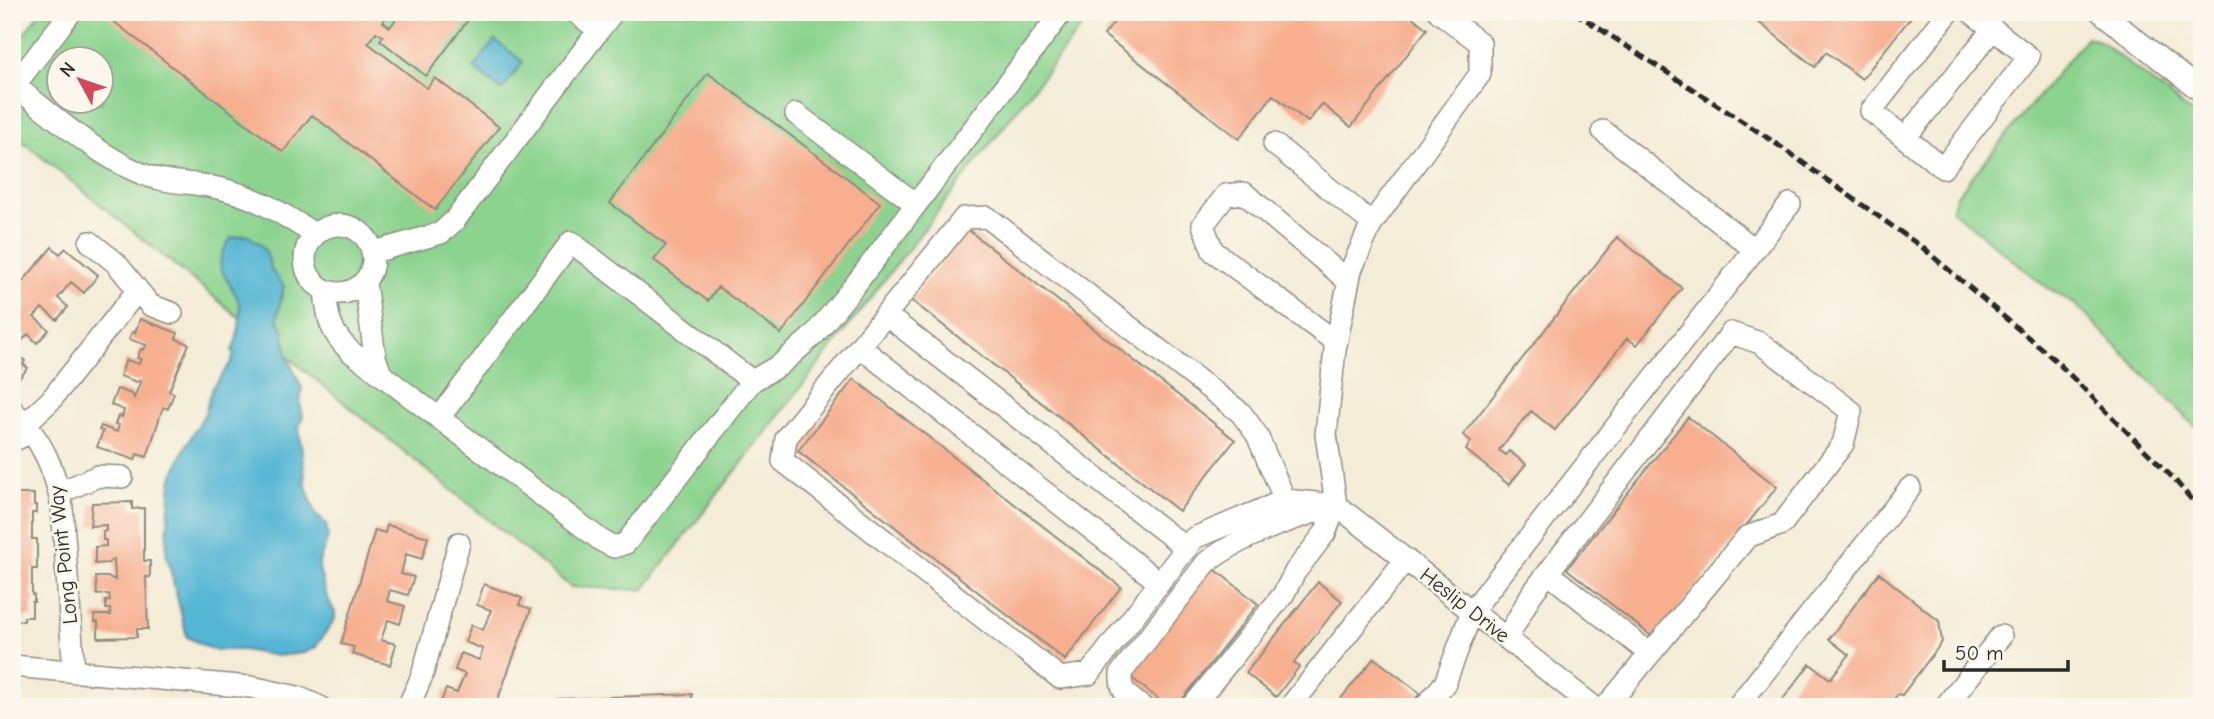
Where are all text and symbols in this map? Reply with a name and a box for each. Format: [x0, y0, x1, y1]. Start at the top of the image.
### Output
north arrow [46, 46, 116, 116]
text: N [55, 58, 80, 82]
street label: Long Point Way [44, 484, 82, 626]
street label: Heslip Drive [1415, 563, 1515, 647]
scale bar [1944, 628, 2069, 672]
text: 50 m [1955, 641, 2004, 665]

